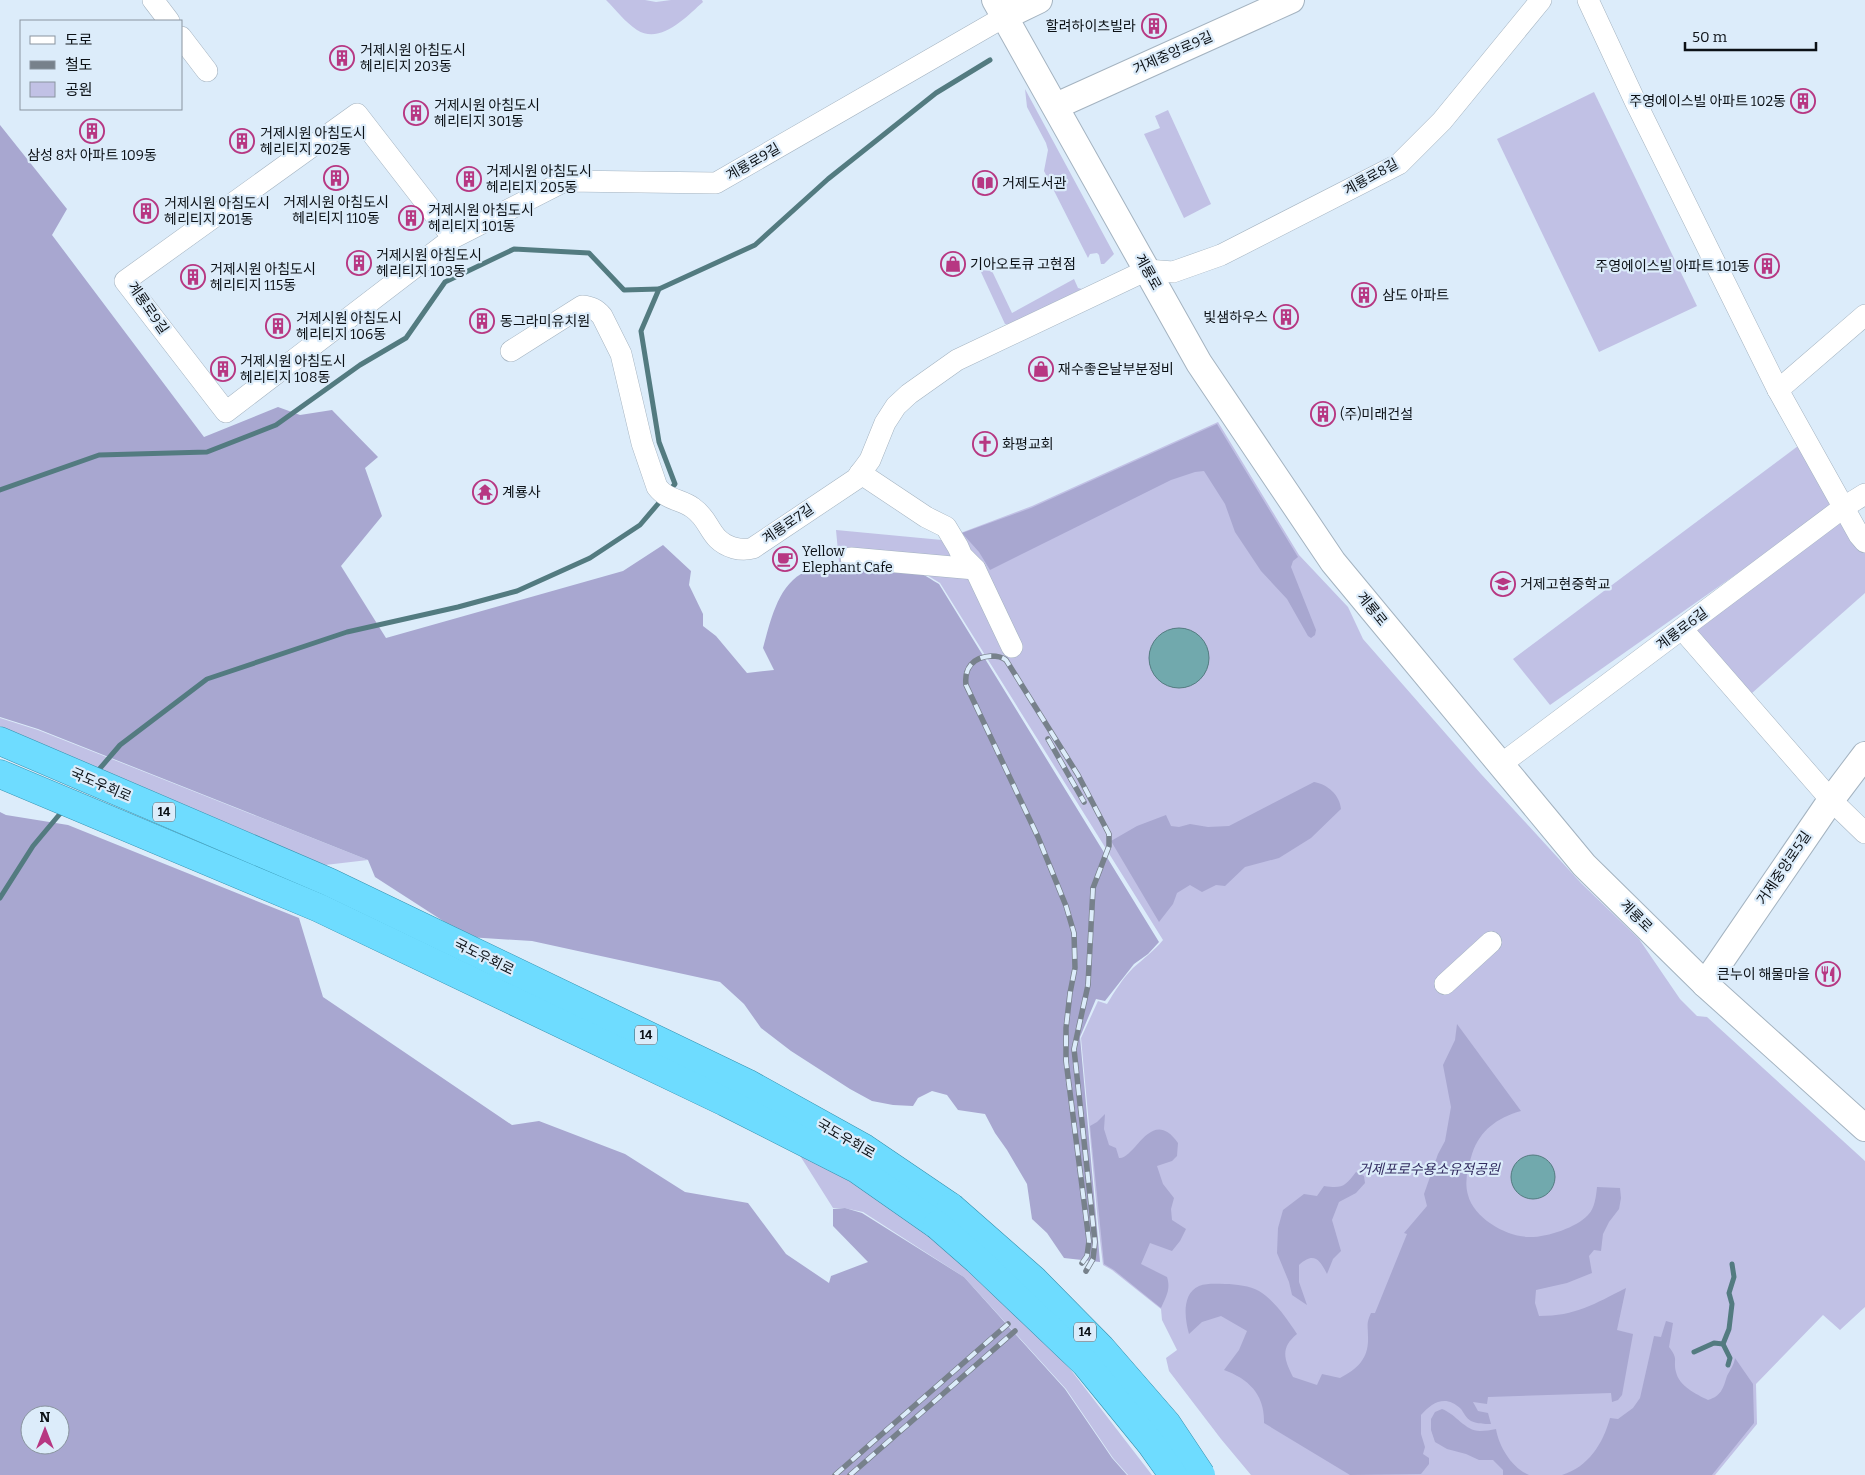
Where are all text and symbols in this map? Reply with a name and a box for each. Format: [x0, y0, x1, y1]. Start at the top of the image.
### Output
building icon: 할려하이츠빌라 [1141, 13, 1167, 39]
place label: 할려하이츠빌라 [1046, 18, 1136, 35]
legend [20, 20, 182, 110]
scale bar [1685, 20, 1816, 52]
street label: 거제중앙로9길 [1130, 28, 1216, 78]
text: 50 m [1692, 28, 1728, 46]
text: 도로 [65, 31, 93, 49]
place label: 거제시원 아침도시 헤리티지 203동 [360, 42, 466, 75]
building icon: 거제시원 아침도시 헤리티지 203동 [329, 45, 355, 71]
text: 철도 [65, 56, 93, 74]
text: 공원 [65, 81, 93, 99]
building icon: 주영에이스빌 아파트 102동 [1790, 88, 1816, 114]
place label: 주영에이스빌 아파트 102동 [1629, 93, 1786, 110]
place label: 거제시원 아침도시 헤리티지 301동 [434, 97, 540, 130]
building icon: 거제시원 아침도시 헤리티지 301동 [403, 100, 429, 126]
building icon: 삼성 8차 아파트 109동 [79, 118, 105, 144]
place label: 거제시원 아침도시 헤리티지 202동 [260, 125, 366, 158]
building icon: 거제시원 아침도시 헤리티지 202동 [229, 128, 255, 154]
street label: 계룡로9길 [723, 140, 783, 184]
place label: 삼성 8차 아파트 109동 [27, 147, 157, 164]
street label: 계룡로8길 [1341, 155, 1401, 199]
place label: 거제시원 아침도시 헤리티지 205동 [486, 163, 592, 196]
building icon: 거제시원 아침도시 헤리티지 110동 [323, 165, 349, 191]
building icon: 거제시원 아침도시 헤리티지 205동 [456, 166, 482, 192]
library icon: 거제도서관 [972, 170, 998, 196]
place label: 거제도서관 [1002, 175, 1067, 192]
place label: 거제시원 아침도시 헤리티지 110동 [283, 194, 389, 227]
place label: 거제시원 아침도시 헤리티지 201동 [164, 195, 270, 228]
building icon: 거제시원 아침도시 헤리티지 201동 [133, 198, 159, 224]
place label: 거제시원 아침도시 헤리티지 101동 [428, 202, 534, 235]
building icon: 거제시원 아침도시 헤리티지 101동 [398, 205, 424, 231]
place label: 거제시원 아침도시 헤리티지 103동 [376, 247, 482, 280]
building icon: 거제시원 아침도시 헤리티지 103동 [346, 250, 372, 276]
shop icon: 기아오토큐 고현점 [940, 251, 966, 277]
street label: 계룡로 [1131, 251, 1165, 293]
building icon: 주영에이스빌 아파트 101동 [1754, 253, 1780, 279]
place label: 기아오토큐 고현점 [970, 256, 1076, 273]
place label: 주영에이스빌 아파트 101동 [1595, 258, 1750, 275]
place label: 거제시원 아침도시 헤리티지 115동 [210, 261, 316, 294]
building icon: 거제시원 아침도시 헤리티지 115동 [180, 264, 206, 290]
street label: 계룡로9길 [124, 279, 172, 337]
building icon: 삼도 아파트 [1351, 282, 1377, 308]
place label: 삼도 아파트 [1382, 287, 1449, 304]
building icon: 빛샘하우스 [1273, 304, 1299, 330]
building icon: 동그라미유치원 [469, 308, 495, 334]
place label: 빛샘하우스 [1204, 309, 1268, 326]
place label: 거제시원 아침도시 헤리티지 106동 [296, 310, 402, 343]
building icon: 거제시원 아침도시 헤리티지 106동 [265, 313, 291, 339]
place label: 동그라미유치원 [500, 313, 590, 330]
place label: 거제시원 아침도시 헤리티지 108동 [240, 353, 346, 386]
building icon: 거제시원 아침도시 헤리티지 108동 [210, 356, 236, 382]
shop icon: 재수좋은날부분정비 [1028, 356, 1054, 382]
place label: 재수좋은날부분정비 [1058, 361, 1174, 378]
building icon: (주)미래건설 [1310, 401, 1336, 427]
place label: (주)미래건설 [1340, 406, 1413, 423]
church icon: 화평교회 [972, 431, 998, 457]
place label: 화평교회 [1002, 436, 1054, 453]
temple icon: 계룡사 [472, 479, 498, 505]
place label: 계룡사 [502, 484, 541, 501]
street label: 계룡로7길 [759, 501, 817, 547]
place label: Yellow Elephant Cafe [802, 543, 893, 576]
cafe icon: Yellow Elephant Cafe [772, 546, 798, 572]
school or university icon: 거제고현중학교 [1490, 571, 1516, 597]
place label: 거제고현중학교 [1520, 576, 1610, 593]
street label: 계룡로 [1353, 589, 1391, 629]
street label: 계룡로6길 [1653, 604, 1711, 654]
street label: 국도우회로 [68, 765, 134, 805]
road number: 14 [153, 802, 175, 822]
street label: 거제중앙로5길 [1753, 828, 1815, 908]
street label: 계룡로 [1616, 896, 1656, 936]
street label: 국도우회로 [451, 935, 517, 979]
restaurant icon: 큰누이 해물마을 [1815, 961, 1841, 987]
place label: 큰누이 해물마을 [1717, 966, 1810, 983]
road number: 14 [635, 1026, 657, 1044]
street label: 국도우회로 [814, 1116, 878, 1163]
park label: 거제포로수용소유적공원 [1358, 1161, 1501, 1178]
road number: 14 [1074, 1322, 1096, 1341]
north arrow [20, 1405, 70, 1455]
text: N [40, 1409, 51, 1426]

